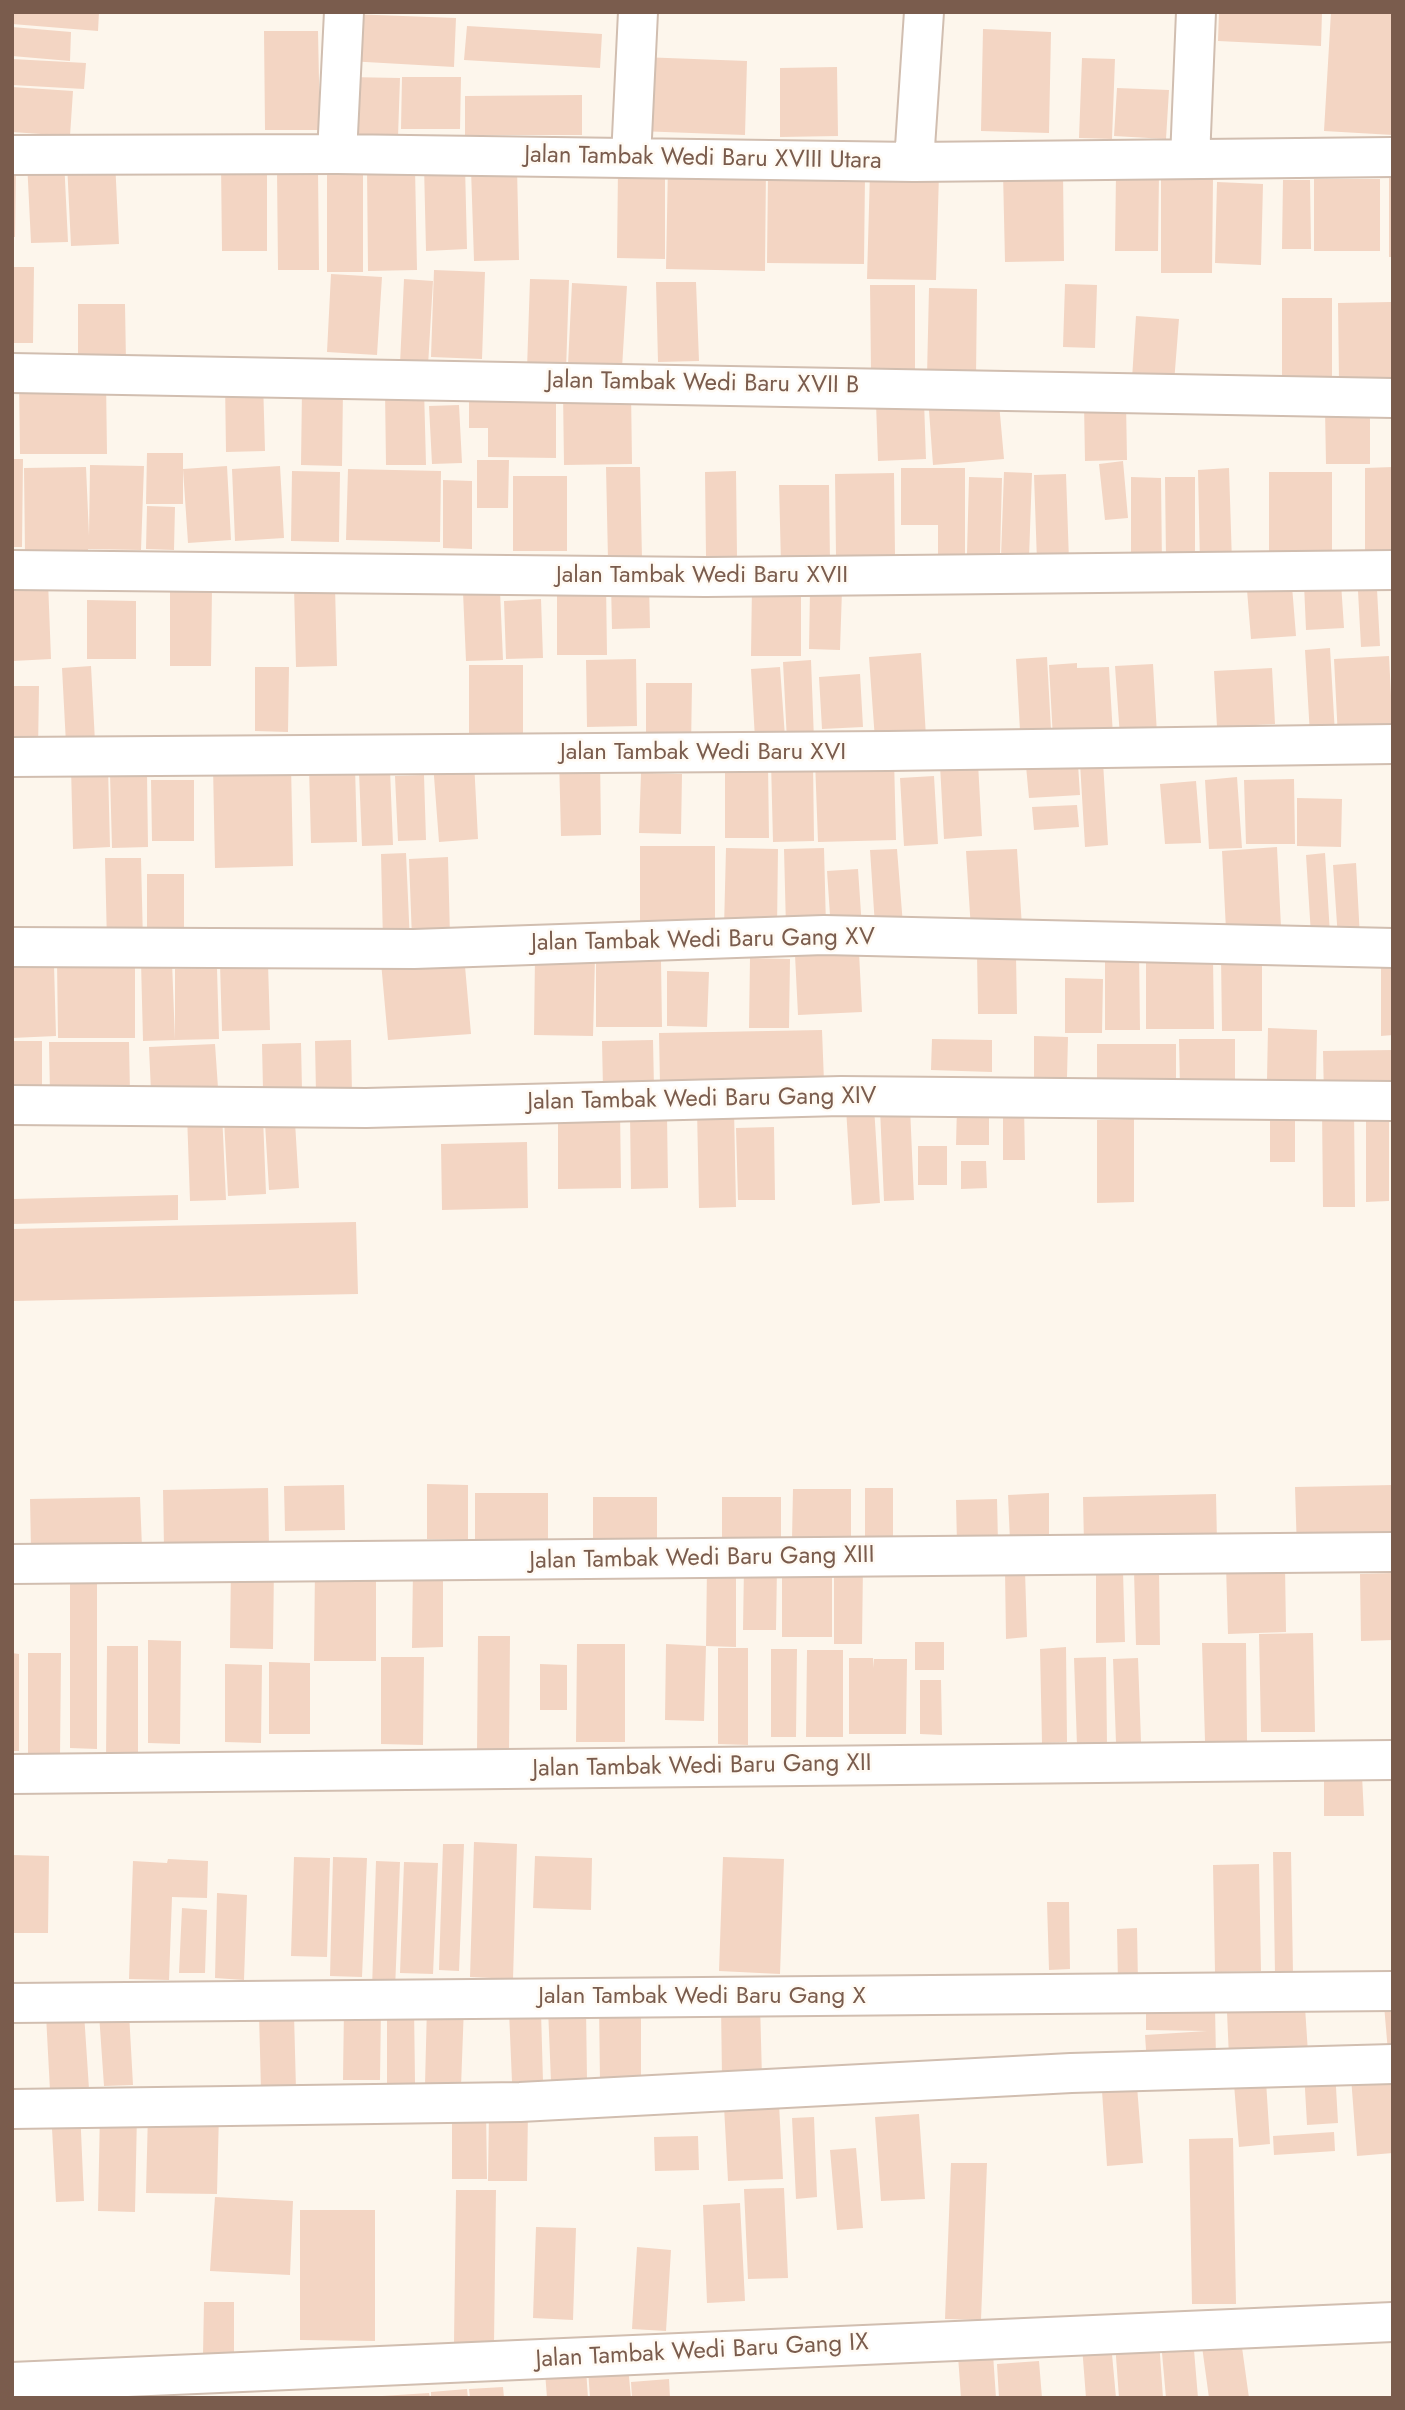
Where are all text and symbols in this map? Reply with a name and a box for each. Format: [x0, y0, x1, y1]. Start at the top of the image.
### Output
street label: Jalan Tambak Wedi Baru XVIII Utara [524, 141, 882, 177]
street label: Jalan Tambak Wedi Baru XVII B [546, 367, 860, 401]
street label: Jalan Tambak Wedi Baru XVII [556, 562, 848, 590]
street label: Jalan Tambak Wedi Baru XVI [560, 739, 846, 767]
street label: Jalan Tambak Wedi Baru Gang XV [531, 924, 875, 958]
street label: Jalan Tambak Wedi Baru Gang XIV [527, 1083, 877, 1117]
street label: Jalan Tambak Wedi Baru Gang XIII [529, 1542, 875, 1576]
street label: Jalan Tambak Wedi Baru Gang XII [532, 1750, 872, 1784]
street label: Jalan Tambak Wedi Baru Gang X [538, 1983, 866, 2011]
street label: Jalan Tambak Wedi Baru Gang IX [535, 2329, 869, 2375]

